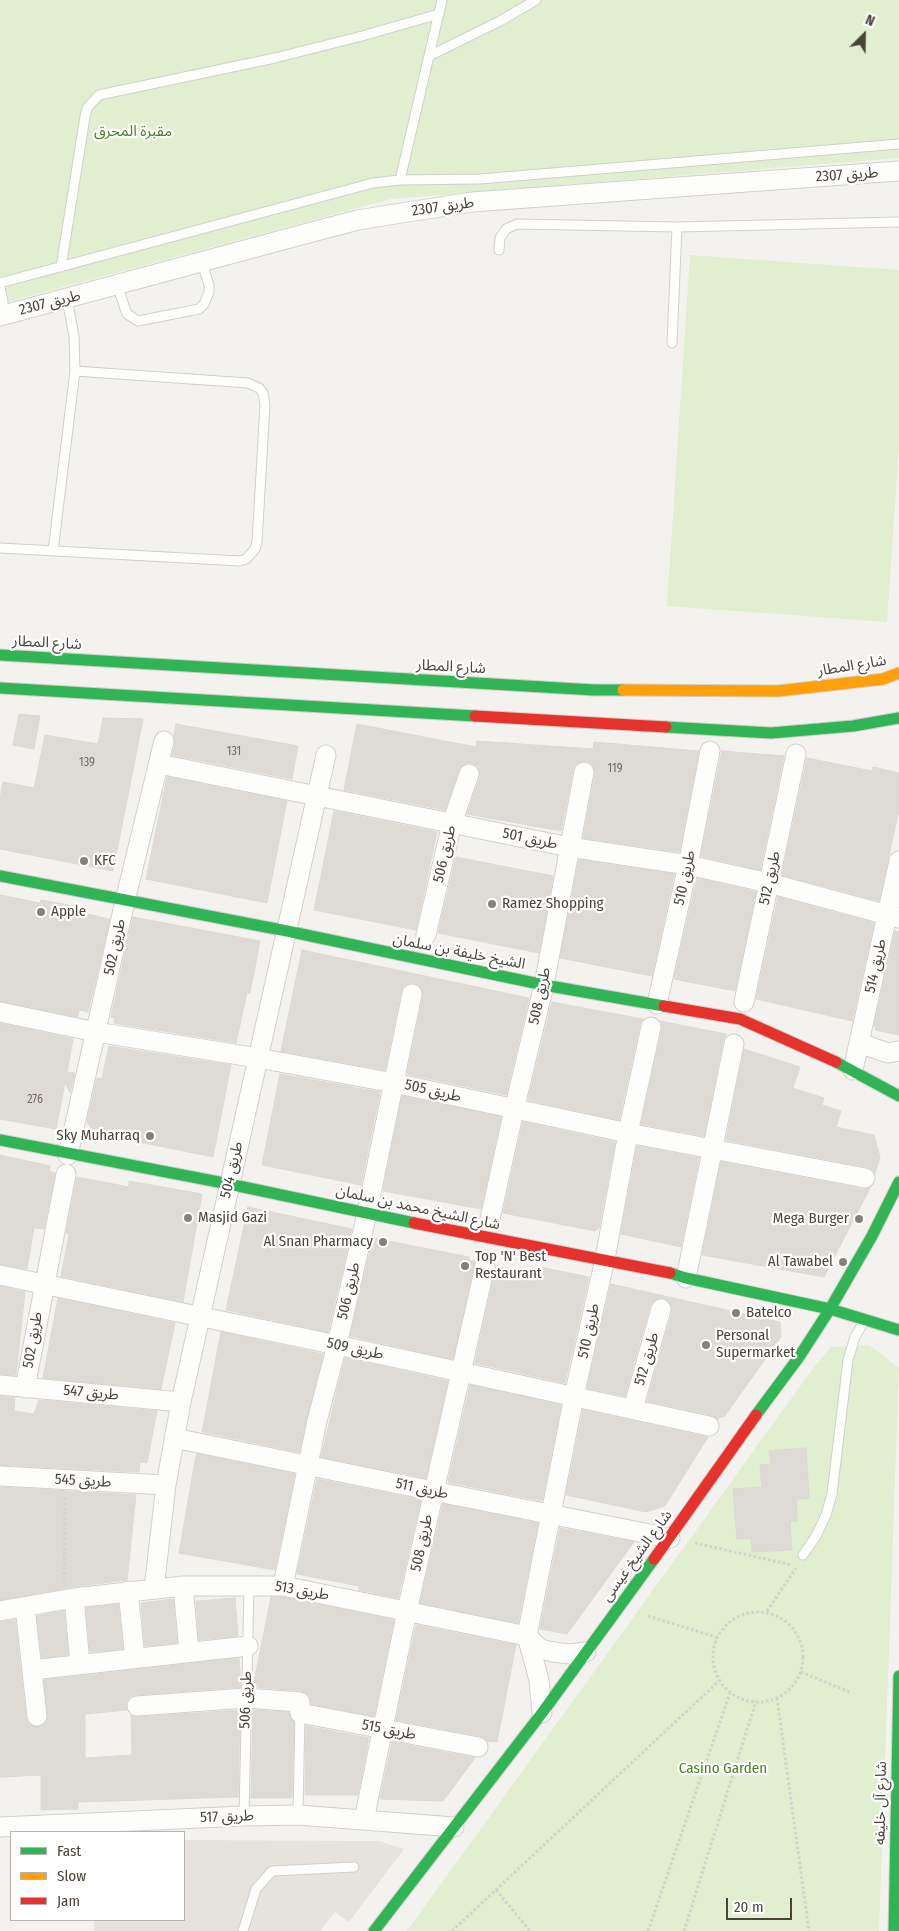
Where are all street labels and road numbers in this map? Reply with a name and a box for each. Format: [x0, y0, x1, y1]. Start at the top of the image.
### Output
street label: طريق 2307 [815, 164, 879, 186]
street label: طريق 2307 [411, 194, 475, 220]
street label: طريق 2307 [17, 287, 83, 319]
street label: شارع المطار [12, 632, 82, 654]
street label: شارع المطار [816, 652, 888, 680]
street label: شارع المطار [416, 656, 486, 678]
street label: طريق 506 [430, 824, 460, 884]
street label: طريق 501 [501, 824, 559, 854]
street label: طريق 510 [670, 849, 700, 907]
street label: طريق 512 [756, 850, 784, 906]
street label: طريق 502 [100, 917, 130, 977]
street label: الشيخ خليفة بن سلمان [391, 930, 527, 974]
street label: طريق 514 [861, 937, 891, 995]
street label: طريق 508 [525, 966, 555, 1026]
street label: طريق 505 [403, 1076, 463, 1106]
street label: طريق 504 [217, 1140, 247, 1200]
street label: شارع الشيخ محمد بن سلمان [334, 1182, 502, 1234]
street label: طريق 506 [334, 1261, 364, 1321]
street label: طريق 510 [574, 1302, 604, 1360]
street label: طريق 502 [19, 1310, 47, 1370]
street label: طريق 512 [631, 1330, 663, 1388]
street label: طريق 509 [325, 1334, 385, 1364]
street label: طريق 547 [62, 1382, 120, 1404]
street label: طريق 545 [54, 1471, 112, 1491]
street label: طريق 511 [394, 1475, 450, 1503]
street label: شارع الشيخ عيسى [598, 1507, 676, 1605]
street label: طريق 508 [407, 1513, 437, 1573]
street label: طريق 513 [274, 1577, 330, 1605]
street label: طريق 506 [236, 1671, 256, 1729]
street label: طريق 515 [360, 1716, 418, 1744]
street label: شارع آل خليفه [871, 1761, 891, 1845]
street label: طريق 517 [200, 1807, 254, 1827]

